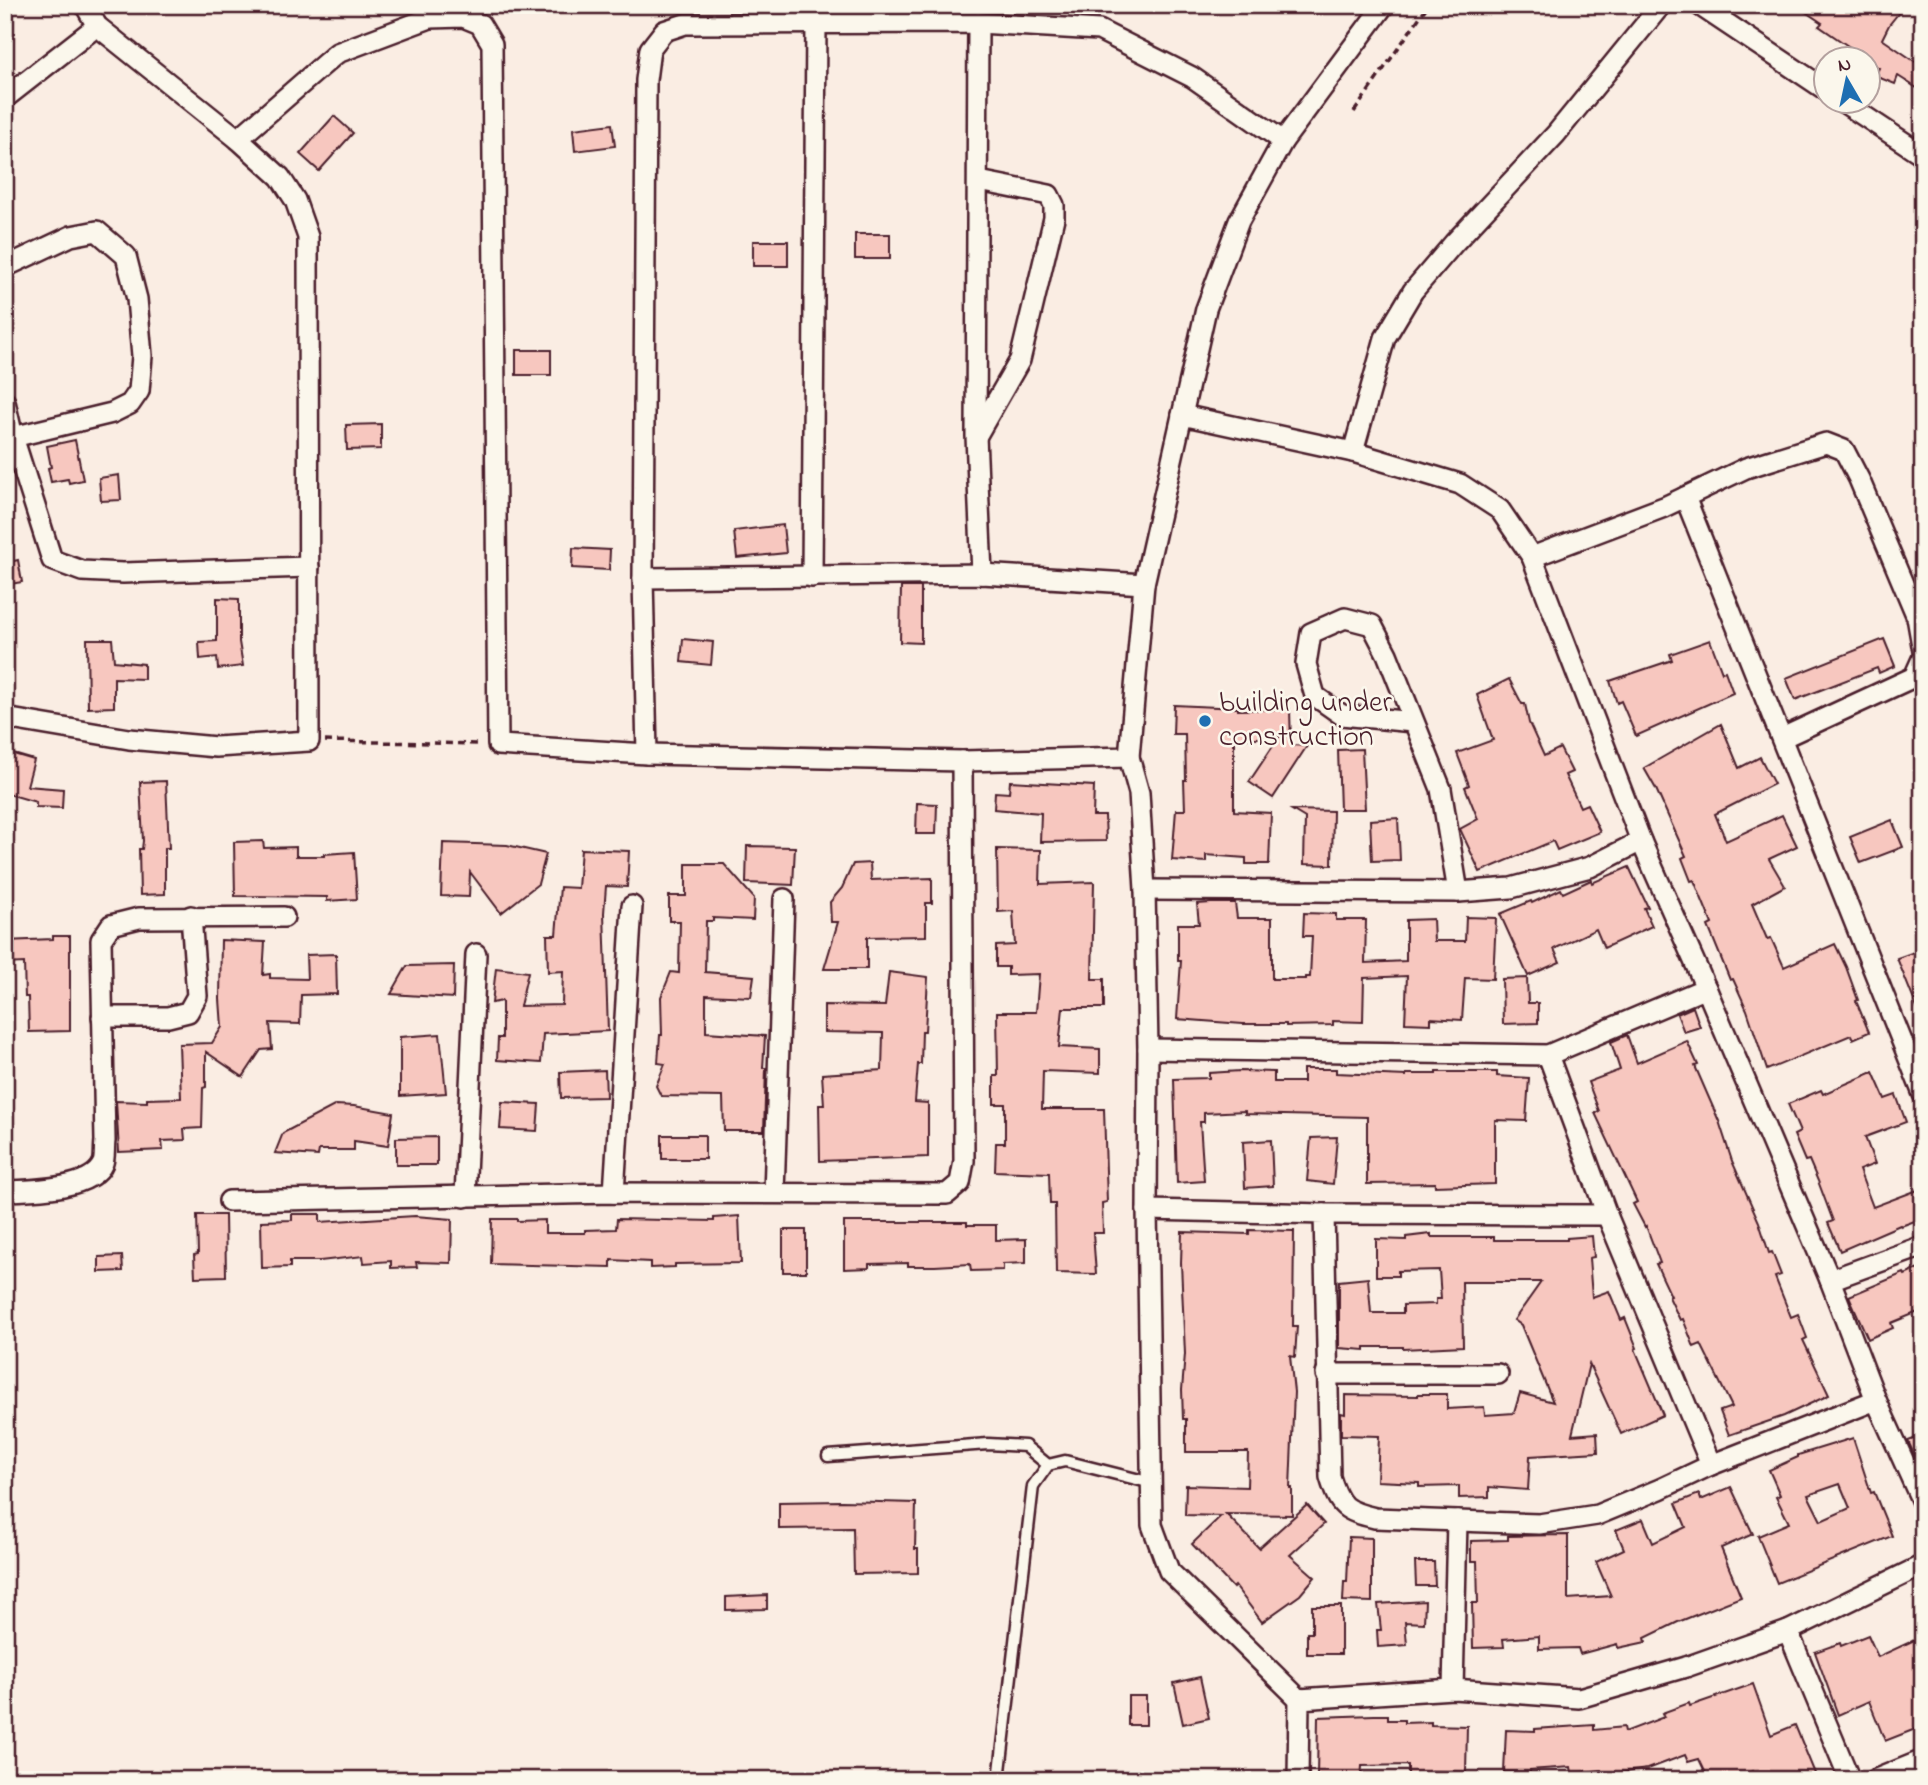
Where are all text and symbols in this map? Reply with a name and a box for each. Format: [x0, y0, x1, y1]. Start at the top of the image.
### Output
north arrow [1812, 46, 1882, 116]
text: N [1836, 51, 1853, 80]
place label: building under construction [1219, 682, 1393, 760]
marker: building under construction [1197, 713, 1213, 729]

